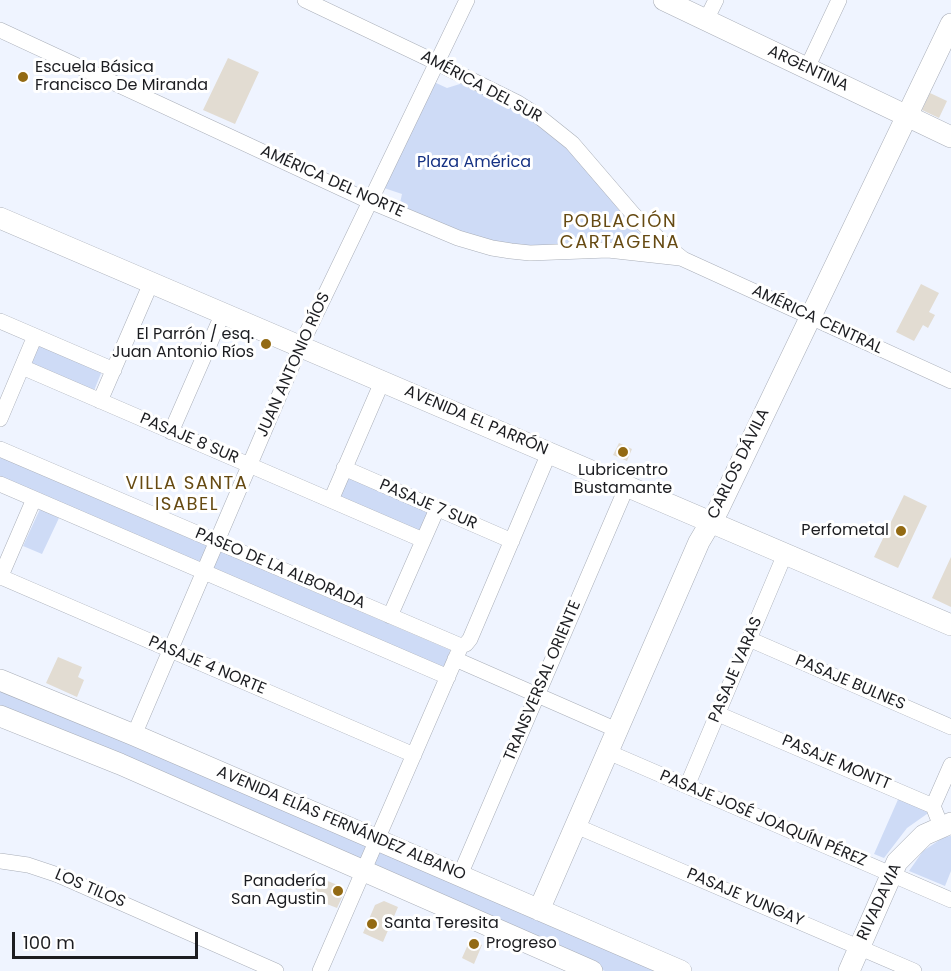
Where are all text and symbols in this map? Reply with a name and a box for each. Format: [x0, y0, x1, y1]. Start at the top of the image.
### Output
street label: ARGENTINA [765, 42, 851, 96]
street label: AMÉRICA DEL SUR [417, 47, 545, 127]
place label: Escuela Básica Francisco De Miranda [35, 58, 208, 96]
marker: Escuela Básica Francisco De Miranda [16, 70, 30, 84]
street label: AMÉRICA DEL NORTE [257, 142, 407, 222]
park label: Plaza América [417, 153, 531, 173]
district label: POBLACIÓN CARTAGENA [560, 211, 680, 254]
street label: AMÉRICA CENTRAL [749, 281, 885, 359]
street label: JUAN ANTONIO RÍOS [253, 290, 335, 440]
place label: El Parrón / esq. Juan Antonio Ríos [112, 325, 254, 363]
marker: El Parrón / esq. Juan Antonio Ríos [259, 337, 273, 351]
street label: AVENIDA EL PARRÓN [401, 382, 551, 460]
street label: CARLOS DÁVILA [704, 406, 774, 522]
street label: PASAJE 8 SUR [137, 410, 241, 468]
marker: Lubricentro Bustamante [616, 445, 630, 459]
place label: Lubricentro Bustamante [574, 461, 672, 499]
district label: VILLA SANTA ISABEL [126, 473, 248, 516]
street label: PASAJE 7 SUR [376, 476, 480, 534]
place label: Perfometal [801, 521, 889, 541]
street label: PASEO DE LA ALBORADA [192, 524, 368, 614]
marker: Perfometal [894, 524, 908, 538]
street label: TRANSVERSAL ORIENTE [500, 598, 586, 764]
street label: PASAJE VARAS [705, 614, 767, 726]
street label: PASAJE 4 NORTE [145, 633, 269, 699]
street label: PASAJE BULNES [792, 651, 908, 715]
street label: PASAJE MONTT [779, 731, 893, 795]
street label: AVENIDA ELÍAS FERNÁNDEZ ALBANO [214, 763, 468, 885]
street label: PASAJE JOSÉ JOAQUÍN PÉREZ [657, 767, 869, 871]
street label: RIVADAVIA [854, 860, 906, 944]
street label: PASAJE YUNGAY [684, 865, 806, 931]
street label: LOS TILOS [52, 866, 128, 912]
place label: Panadería San Agustin [231, 872, 326, 910]
marker: Panadería San Agustin [331, 884, 345, 898]
place label: Santa Teresita [384, 914, 499, 934]
marker: Santa Teresita [365, 917, 379, 931]
scale bar [15, 920, 201, 958]
text: 100 m [23, 930, 75, 955]
place label: Progreso [486, 934, 557, 954]
marker: Progreso [467, 937, 481, 951]

